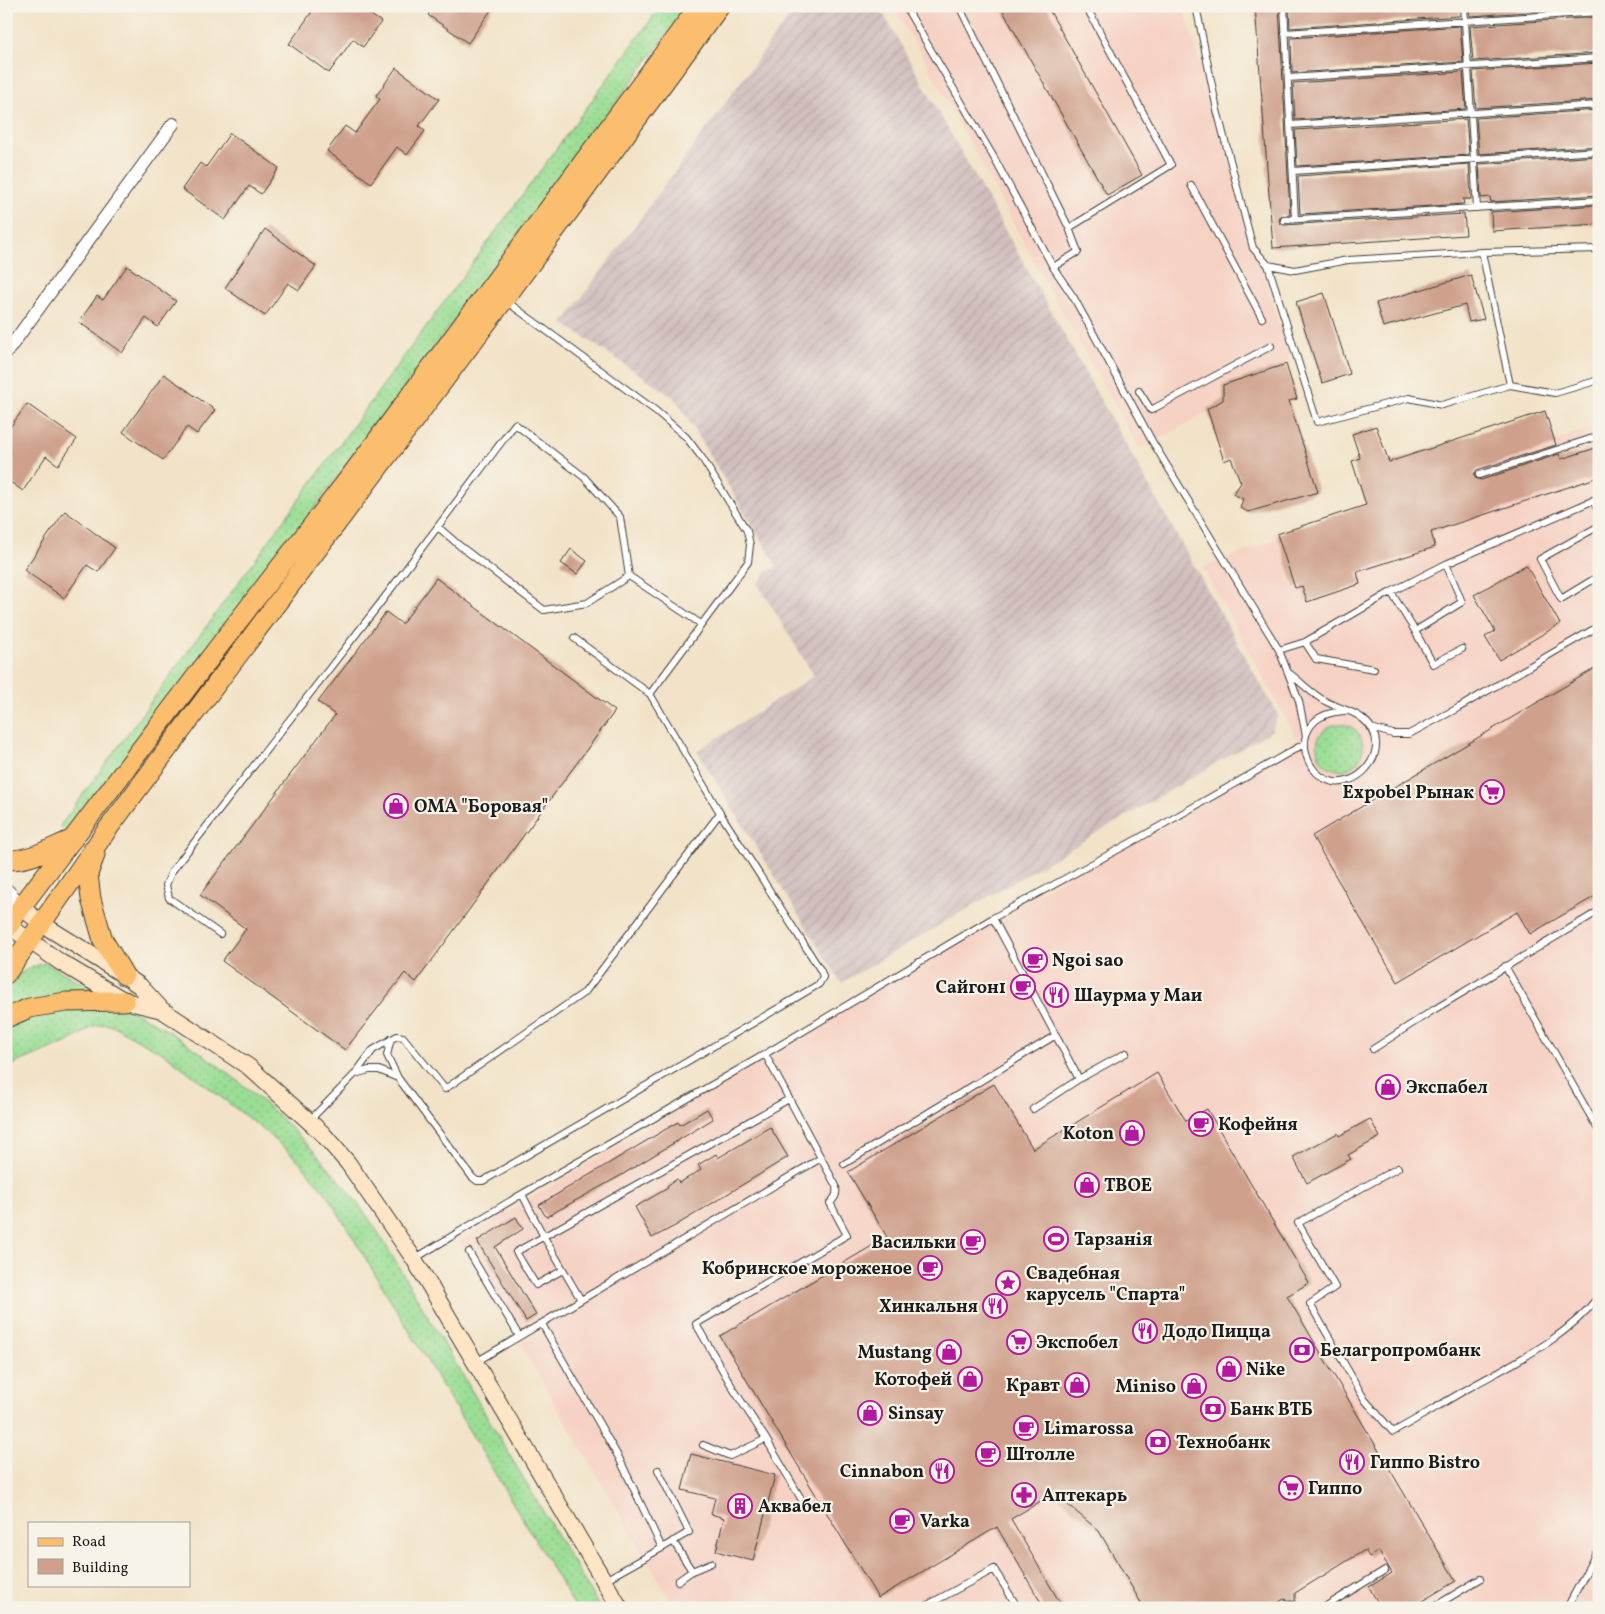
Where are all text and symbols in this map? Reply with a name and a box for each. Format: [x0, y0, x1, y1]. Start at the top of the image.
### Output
supermarket icon: Expobel Рынак [1479, 779, 1505, 805]
place label: Expobel Рынак [1342, 781, 1474, 806]
shop icon: ОМА "Боровая" [383, 793, 409, 819]
place label: ОМА "Боровая" [414, 795, 548, 820]
cafe icon: Ngoi sao [1022, 947, 1048, 973]
place label: Ngoi sao [1052, 949, 1124, 974]
cafe icon: Сайгон1 [1010, 974, 1036, 1000]
place label: Сайгон1 [935, 976, 1006, 1001]
restaurant icon: Шаурма у Маи [1043, 982, 1069, 1008]
place label: Шаурма у Маи [1074, 984, 1202, 1009]
shop icon: Экспабел [1375, 1074, 1401, 1100]
place label: Экспабел [1406, 1076, 1488, 1101]
cafe icon: Кофейня [1188, 1111, 1214, 1137]
place label: Кофейня [1218, 1113, 1298, 1138]
shop icon: Koton [1119, 1120, 1145, 1146]
place label: Koton [1063, 1122, 1114, 1147]
shop icon: ТВОЕ [1074, 1172, 1100, 1198]
place label: ТВОЕ [1104, 1174, 1152, 1199]
sports icon: Тарзанія [1043, 1226, 1069, 1252]
place label: Тарзанія [1074, 1228, 1152, 1253]
cafe icon: Васильки [960, 1229, 986, 1255]
place label: Васильки [871, 1231, 956, 1256]
cafe icon: Кобринское мороженое [917, 1255, 943, 1281]
place label: Кобринское мороженое [702, 1257, 912, 1282]
place label: Свадебная карусель "Спарта" [1026, 1262, 1185, 1308]
place icon: Свадебная карусель "Спарта" [995, 1270, 1021, 1296]
restaurant icon: Хинкальня [982, 1293, 1008, 1319]
place label: Хинкальня [879, 1295, 978, 1320]
restaurant icon: Додо Пицца [1132, 1318, 1158, 1344]
place label: Додо Пицца [1162, 1320, 1271, 1345]
supermarket icon: Экспобел [1006, 1329, 1032, 1355]
place label: Экспобел [1036, 1331, 1118, 1356]
bank icon: Белагропромбанк [1289, 1337, 1315, 1363]
shop icon: Mustang [936, 1339, 962, 1365]
place label: Белагропромбанк [1320, 1339, 1481, 1364]
place label: Mustang [858, 1341, 932, 1366]
shop icon: Nike [1216, 1356, 1242, 1382]
place label: Nike [1246, 1358, 1285, 1383]
shop icon: Котофей [957, 1366, 983, 1392]
place label: Котофей [874, 1368, 952, 1393]
shop icon: Кравт [1064, 1372, 1090, 1398]
shop icon: Miniso [1181, 1373, 1207, 1399]
place label: Кравт [1006, 1374, 1060, 1399]
place label: Miniso [1115, 1375, 1176, 1400]
bank icon: Банк ВТБ [1200, 1396, 1226, 1422]
place label: Банк ВТБ [1230, 1398, 1313, 1423]
shop icon: Sinsay [857, 1400, 883, 1426]
place label: Sinsay [888, 1402, 944, 1427]
cafe icon: Limarossa [1013, 1415, 1039, 1441]
place label: Limarossa [1044, 1417, 1134, 1442]
bank icon: Технобанк [1145, 1429, 1171, 1455]
place label: Технобанк [1176, 1431, 1270, 1456]
cafe icon: Штолле [975, 1441, 1001, 1467]
place label: Штолле [1006, 1443, 1075, 1468]
restaurant icon: Гиппо Bistro [1339, 1449, 1365, 1475]
place label: Гиппо Bistro [1370, 1451, 1480, 1476]
restaurant icon: Cinnabon [929, 1458, 955, 1484]
place label: Cinnabon [840, 1460, 924, 1485]
supermarket icon: Гиппо [1278, 1475, 1304, 1501]
place label: Гиппо [1308, 1477, 1362, 1502]
pharmacy icon: Аптекарь [1011, 1482, 1037, 1508]
place label: Аптекарь [1042, 1484, 1127, 1509]
building icon: Аквабел [727, 1493, 753, 1519]
place label: Аквабел [758, 1495, 832, 1520]
cafe icon: Varka [889, 1508, 915, 1534]
place label: Varka [920, 1510, 970, 1535]
legend [28, 1522, 190, 1586]
text: Road [72, 1532, 106, 1553]
text: Building [72, 1558, 129, 1579]

